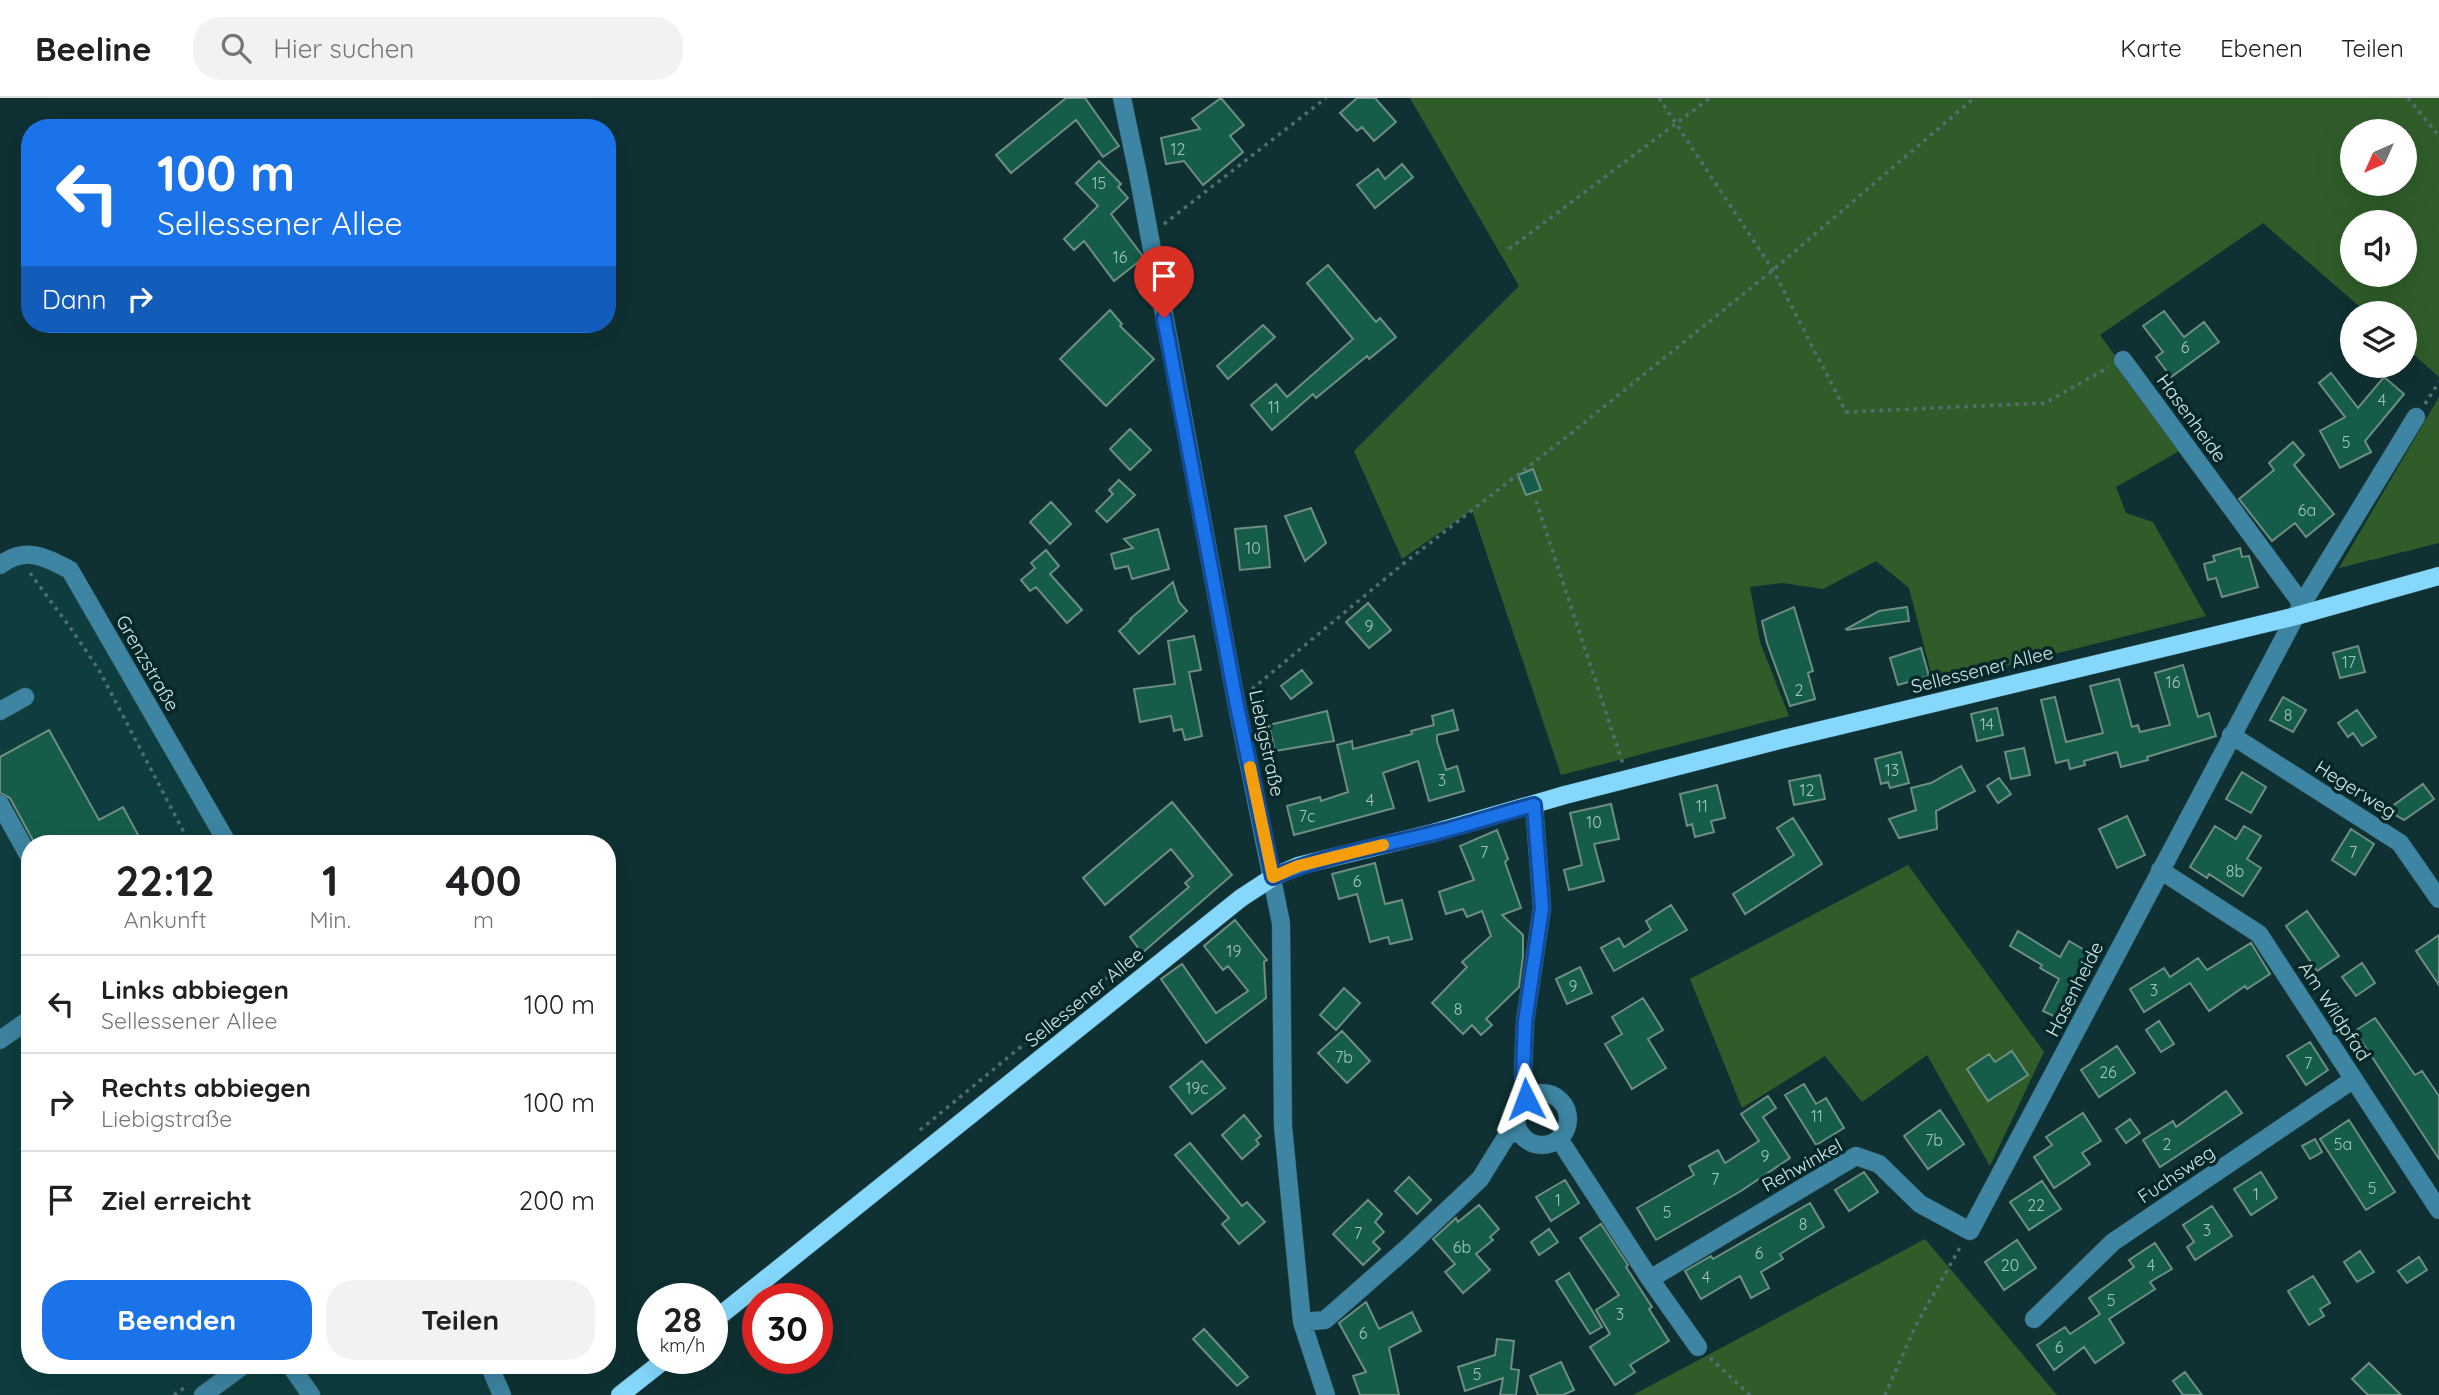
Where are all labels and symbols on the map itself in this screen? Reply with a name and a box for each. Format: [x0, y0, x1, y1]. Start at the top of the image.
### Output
north arrow [2340, 119, 2417, 196]
house number: 12 [1171, 139, 1186, 159]
house number: 15 [1092, 173, 1106, 193]
pin [1134, 246, 1194, 318]
house number: 16 [1113, 247, 1128, 267]
house number: 6 [2181, 337, 2190, 357]
street label: Hasenheide [2152, 369, 2232, 467]
house number: 4 [2378, 390, 2386, 410]
house number: 11 [1268, 397, 1280, 417]
house number: 5 [2342, 432, 2350, 452]
house number: 6a [2298, 500, 2316, 520]
house number: 10 [1245, 538, 1261, 558]
street label: Grenzstraße [111, 611, 185, 715]
house number: 9 [1365, 616, 1374, 636]
street label: Sellessener Allee [1908, 640, 2056, 698]
house number: 17 [2342, 652, 2356, 672]
house number: 16 [2166, 672, 2181, 692]
house number: 2 [1795, 680, 1804, 700]
street label: Liebigstraße [1244, 688, 1290, 798]
house number: 8 [2284, 705, 2292, 725]
house number: 14 [1980, 714, 1994, 734]
street label: Hegerweg [2311, 755, 2401, 823]
house number: 13 [1885, 760, 1899, 780]
house number: 3 [1438, 770, 1446, 790]
house number: 12 [1800, 780, 1815, 800]
house number: 4 [1366, 790, 1374, 810]
house number: 11 [1696, 796, 1708, 816]
house number: 7c [1299, 806, 1315, 826]
house number: 10 [1586, 812, 1602, 832]
house number: 7 [1480, 842, 1488, 862]
house number: 7 [2349, 842, 2357, 862]
house number: 8b [2226, 861, 2244, 881]
house number: 6 [1353, 871, 1362, 891]
street label: Hasenheide [2040, 937, 2108, 1041]
house number: 19 [1227, 941, 1241, 961]
street label: Sellessener Allee [1020, 942, 1148, 1052]
street label: Am Wildpfad [2294, 957, 2376, 1065]
house number: 9 [1569, 976, 1578, 996]
house number: 3 [2150, 980, 2158, 1000]
house number: 8 [1454, 999, 1462, 1019]
house number: 7b [1335, 1047, 1353, 1067]
house number: 7 [2304, 1053, 2312, 1073]
position arrow [1489, 1062, 1563, 1136]
house number: 26 [2099, 1062, 2117, 1082]
house number: 19c [1185, 1078, 1209, 1098]
house number: 11 [1811, 1106, 1823, 1126]
house number: 7b [1925, 1130, 1943, 1150]
street label: Rehwinkel [1758, 1133, 1846, 1197]
house number: 2 [2163, 1134, 2172, 1154]
house number: 5a [2334, 1134, 2352, 1154]
street label: Fuchsweg [2133, 1140, 2219, 1208]
house number: 9 [1761, 1146, 1770, 1166]
house number: 7 [1711, 1169, 1719, 1189]
house number: 5 [2368, 1178, 2376, 1198]
house number: 1 [2253, 1184, 2259, 1204]
house number: 1 [1555, 1190, 1561, 1210]
house number: 22 [2027, 1195, 2045, 1215]
house number: 5 [1663, 1202, 1671, 1222]
house number: 8 [1799, 1214, 1807, 1234]
house number: 3 [2203, 1220, 2211, 1240]
house number: 7 [1354, 1223, 1362, 1243]
house number: 6b [1453, 1237, 1471, 1257]
house number: 6 [1755, 1243, 1764, 1263]
house number: 20 [2001, 1255, 2019, 1275]
house number: 4 [2147, 1255, 2155, 1275]
house number: 4 [1702, 1267, 1710, 1287]
speed limit sign: 30 [742, 1283, 833, 1374]
house number: 5 [2107, 1290, 2115, 1310]
house number: 3 [1616, 1304, 1624, 1324]
house number: 6 [1359, 1323, 1368, 1343]
house number: 6 [2055, 1337, 2064, 1357]
house number: 5 [1473, 1364, 1481, 1384]

